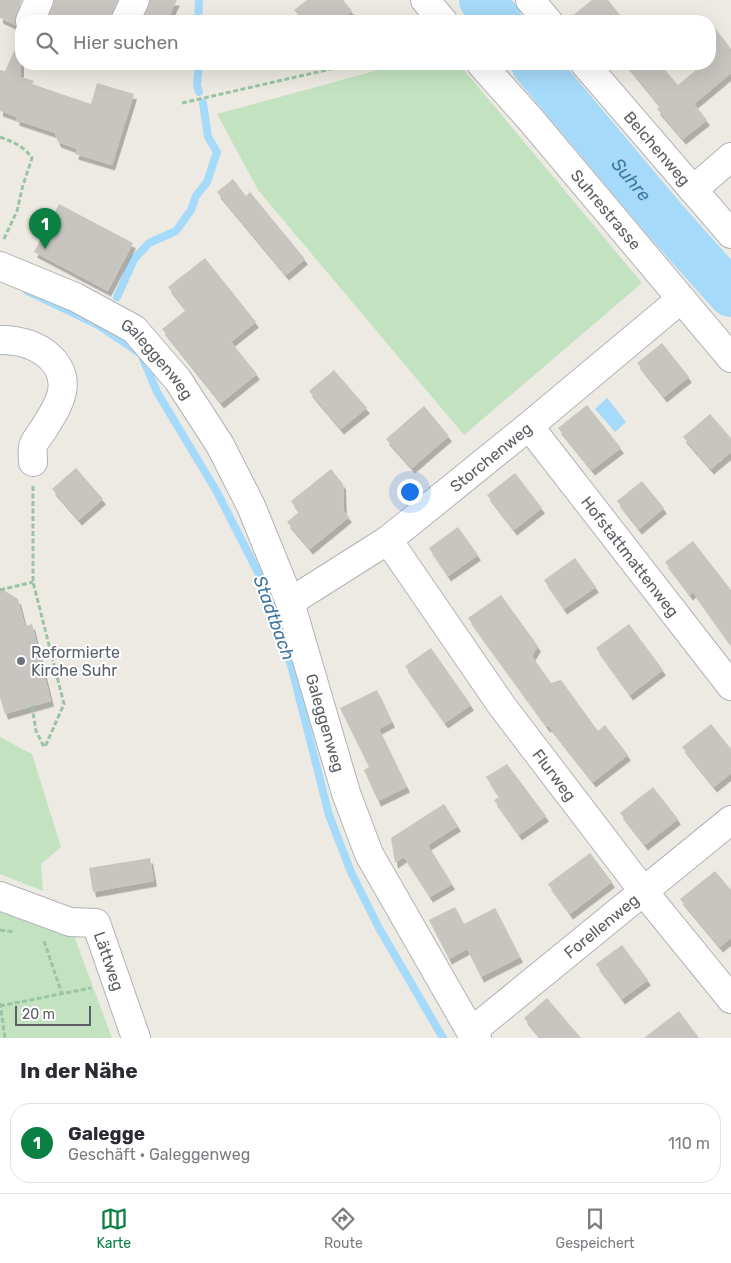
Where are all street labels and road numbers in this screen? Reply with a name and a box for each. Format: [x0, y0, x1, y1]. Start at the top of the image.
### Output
street label: Belchenweg [620, 107, 694, 190]
street label: Suhrestrasse [567, 166, 645, 254]
street label: Galeggenweg [118, 315, 197, 403]
street label: Storchenweg [446, 419, 536, 496]
street label: Hofstattmattenweg [577, 492, 683, 621]
street label: Galeggenweg [302, 672, 348, 774]
street label: Flurweg [528, 745, 580, 805]
street label: Forellenweg [560, 890, 643, 962]
street label: Lättweg [90, 929, 128, 993]

